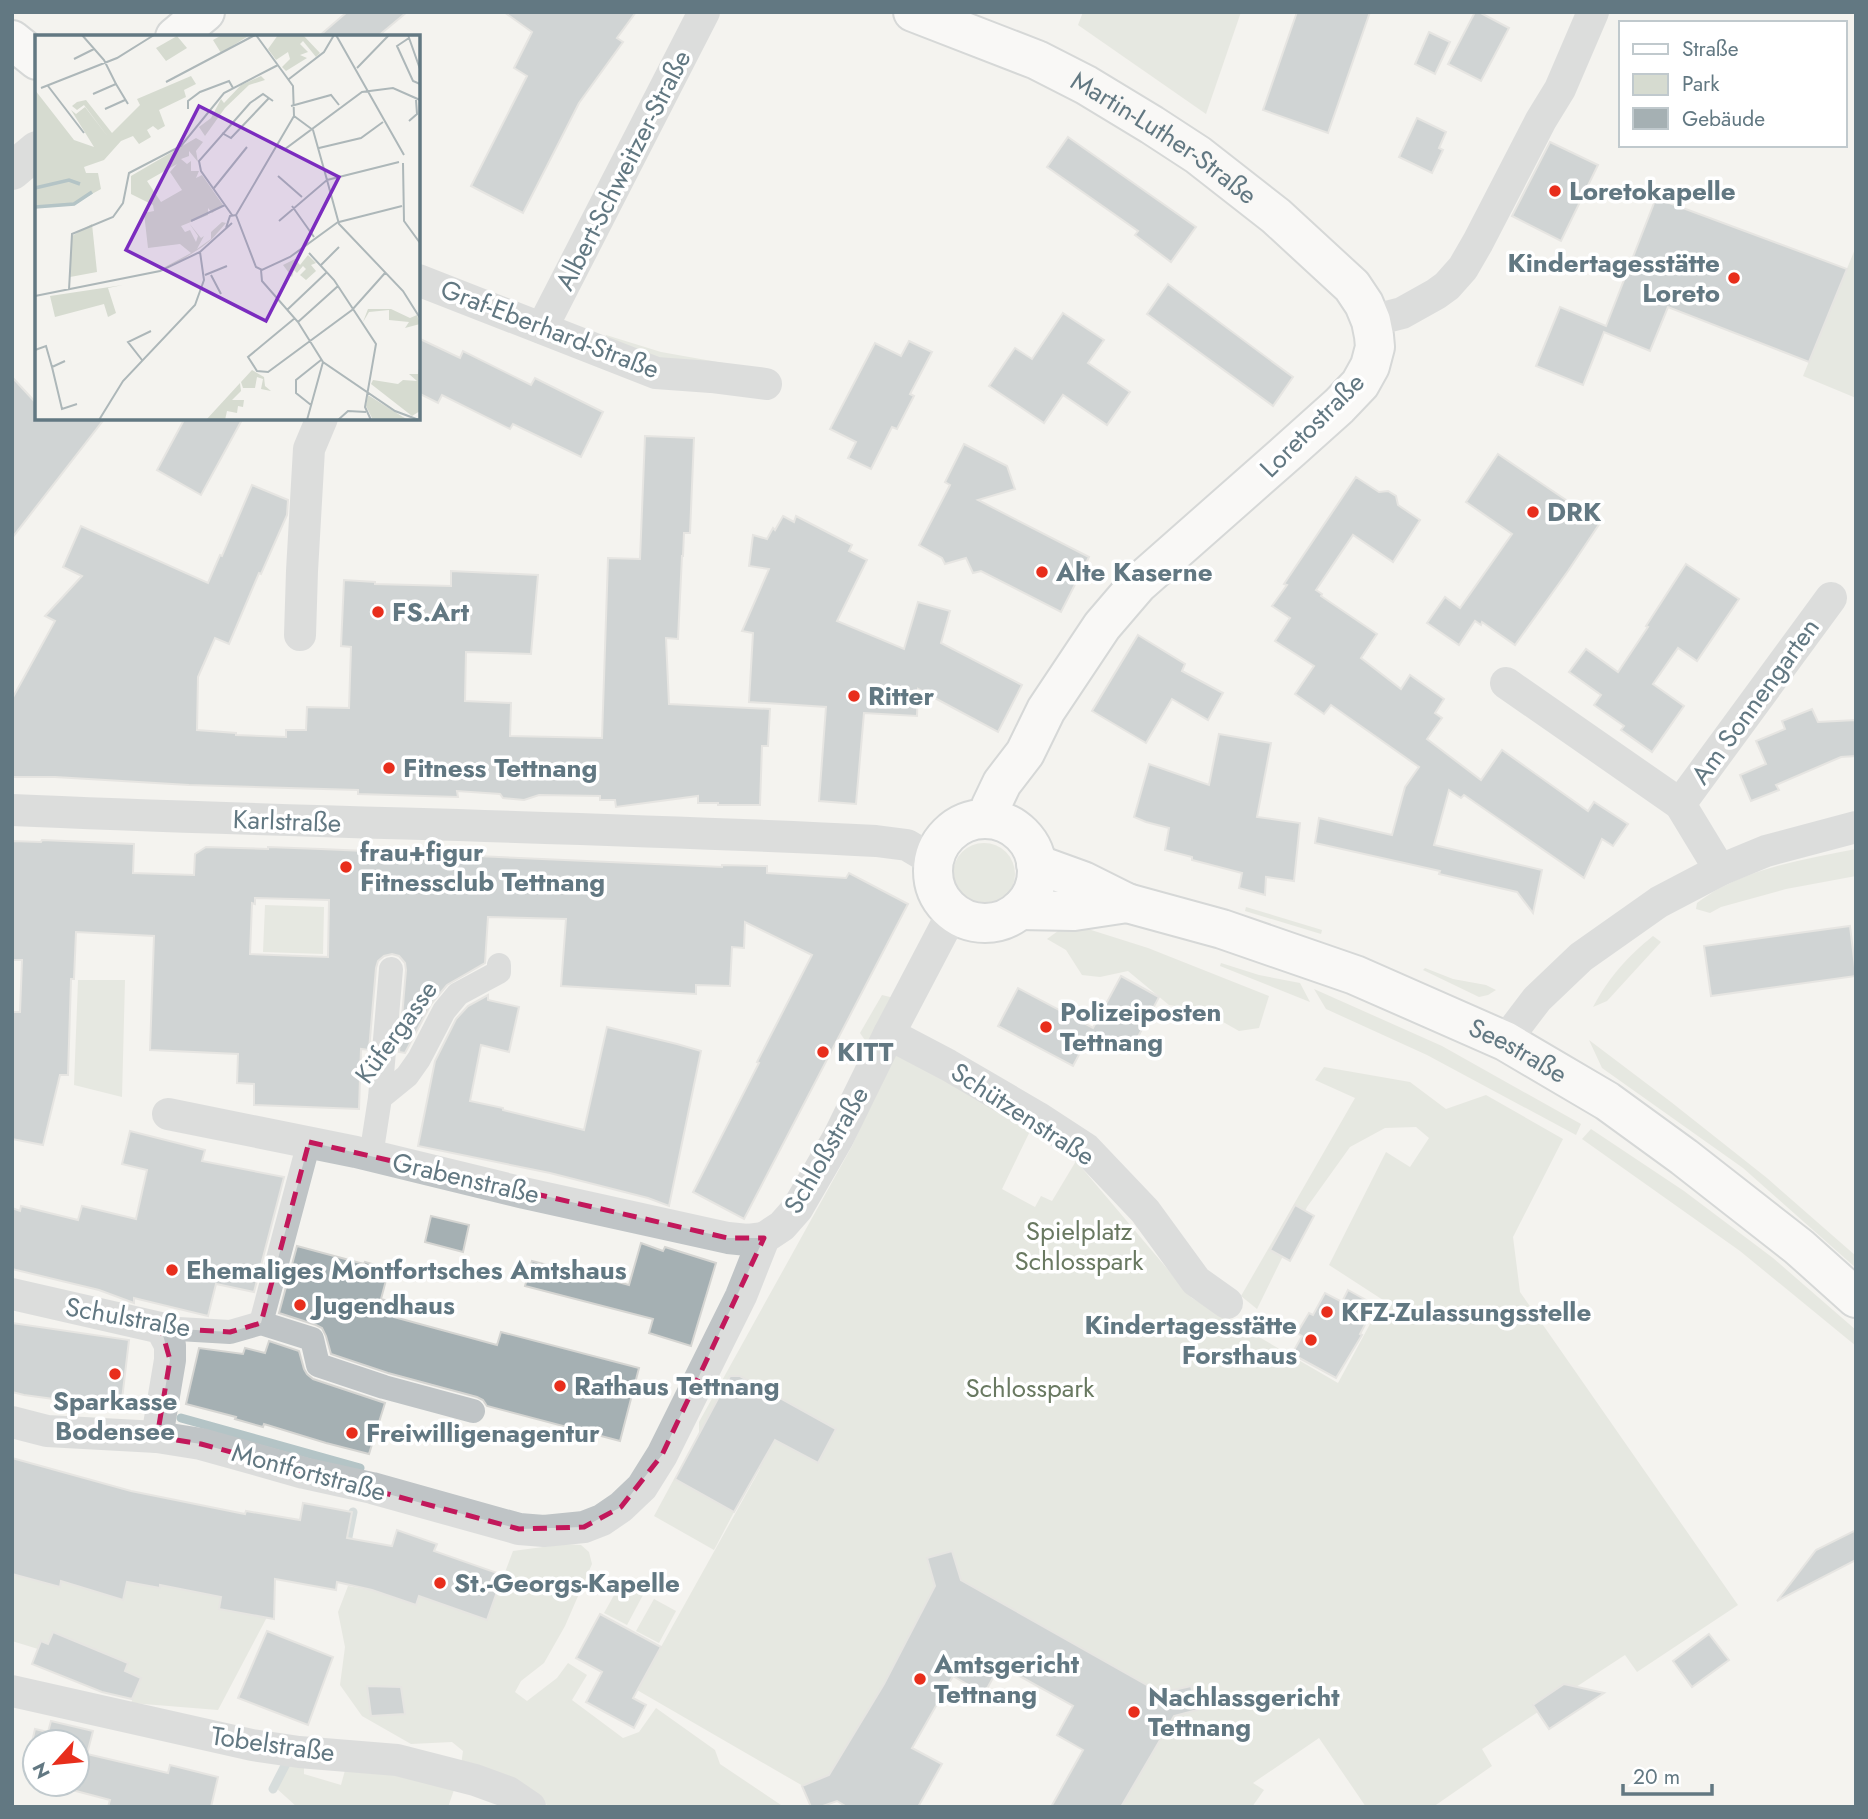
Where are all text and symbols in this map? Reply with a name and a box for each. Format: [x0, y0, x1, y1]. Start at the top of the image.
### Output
legend [1619, 21, 1847, 147]
text: Straße [1682, 34, 1739, 64]
inset map [35, 35, 420, 420]
street label: Albert-Schweitzer-Straße [546, 43, 700, 297]
street label: Martin-Luther-Straße [1064, 61, 1265, 213]
text: Park [1682, 69, 1720, 99]
text: Gebäude [1682, 104, 1765, 134]
place label: Loretokapelle [1569, 172, 1736, 210]
marker: Loretokapelle [1547, 183, 1563, 199]
place label: Kindertagesstätte Loreto [1507, 244, 1720, 312]
street label: Graf-Eberhard-Straße [435, 270, 665, 388]
marker: Kindertagesstätte Loreto [1726, 270, 1742, 286]
street label: Loretostraße [1251, 364, 1373, 486]
place label: DRK [1547, 493, 1602, 531]
marker: DRK [1525, 504, 1541, 520]
place label: Alte Kaserne [1055, 553, 1213, 591]
marker: Alte Kaserne [1034, 564, 1050, 580]
place label: FS.Art [392, 593, 470, 631]
marker: FS.Art [370, 604, 386, 620]
street label: Am Sonnengarten [1682, 610, 1828, 792]
place label: Ritter [868, 677, 934, 715]
marker: Ritter [846, 688, 862, 704]
place label: Fitness Tettnang [403, 749, 597, 787]
marker: Fitness Tettnang [381, 760, 397, 776]
street label: Karlstraße [232, 800, 342, 842]
place label: frau+figur Fitnessclub Tettnang [360, 833, 605, 901]
marker: frau+figur Fitnessclub Tettnang [338, 859, 354, 875]
street label: Küfergasse [346, 973, 446, 1091]
place label: Polizeiposten Tettnang [1060, 993, 1222, 1061]
street label: Seestraße [1463, 1008, 1574, 1093]
marker: Polizeiposten Tettnang [1038, 1019, 1054, 1035]
place label: KITT [837, 1033, 894, 1071]
marker: KITT [815, 1044, 831, 1060]
street label: Schützenstraße [943, 1053, 1103, 1175]
street label: Schloßstraße [774, 1079, 878, 1221]
street label: Grabenstraße [389, 1143, 543, 1213]
park label: Spielplatz Schlosspark [1014, 1212, 1144, 1280]
place label: Ehemaliges Montfortsches Amtshaus [186, 1251, 627, 1289]
marker: Ehemaliges Montfortsches Amtshaus [164, 1262, 180, 1278]
place label: Jugendhaus [309, 1286, 455, 1324]
street label: Schulstraße [63, 1287, 193, 1347]
place label: KFZ-Zulassungsstelle [1341, 1293, 1591, 1331]
marker: Jugendhaus [292, 1297, 308, 1313]
marker: KFZ-Zulassungsstelle [1319, 1304, 1335, 1320]
place label: Kindertagesstätte Forsthaus [1084, 1306, 1297, 1374]
marker: Kindertagesstätte Forsthaus [1303, 1332, 1319, 1348]
marker: Sparkasse Bodensee [107, 1366, 123, 1382]
place label: Rathaus Tettnang [574, 1367, 780, 1405]
park label: Schlosspark [965, 1369, 1095, 1407]
marker: Rathaus Tettnang [552, 1378, 568, 1394]
place label: Sparkasse Bodensee [53, 1382, 177, 1450]
place label: Freiwilligenagentur [366, 1414, 600, 1452]
marker: Freiwilligenagentur [344, 1425, 360, 1441]
street label: Montfortstraße [228, 1433, 390, 1511]
place label: St.-Georgs-Kapelle [454, 1564, 680, 1602]
marker: St.-Georgs-Kapelle [432, 1575, 448, 1591]
place label: Amtsgericht Tettnang [933, 1645, 1080, 1713]
marker: Amtsgericht Tettnang [912, 1671, 928, 1687]
place label: Nachlassgericht Tettnang [1148, 1678, 1340, 1746]
marker: Nachlassgericht Tettnang [1126, 1704, 1142, 1720]
street label: Tobelstraße [209, 1717, 337, 1771]
north arrow [21, 1728, 91, 1798]
scale bar [1623, 1752, 1712, 1796]
text: N [26, 1758, 57, 1783]
text: 20 m [1633, 1762, 1680, 1792]

